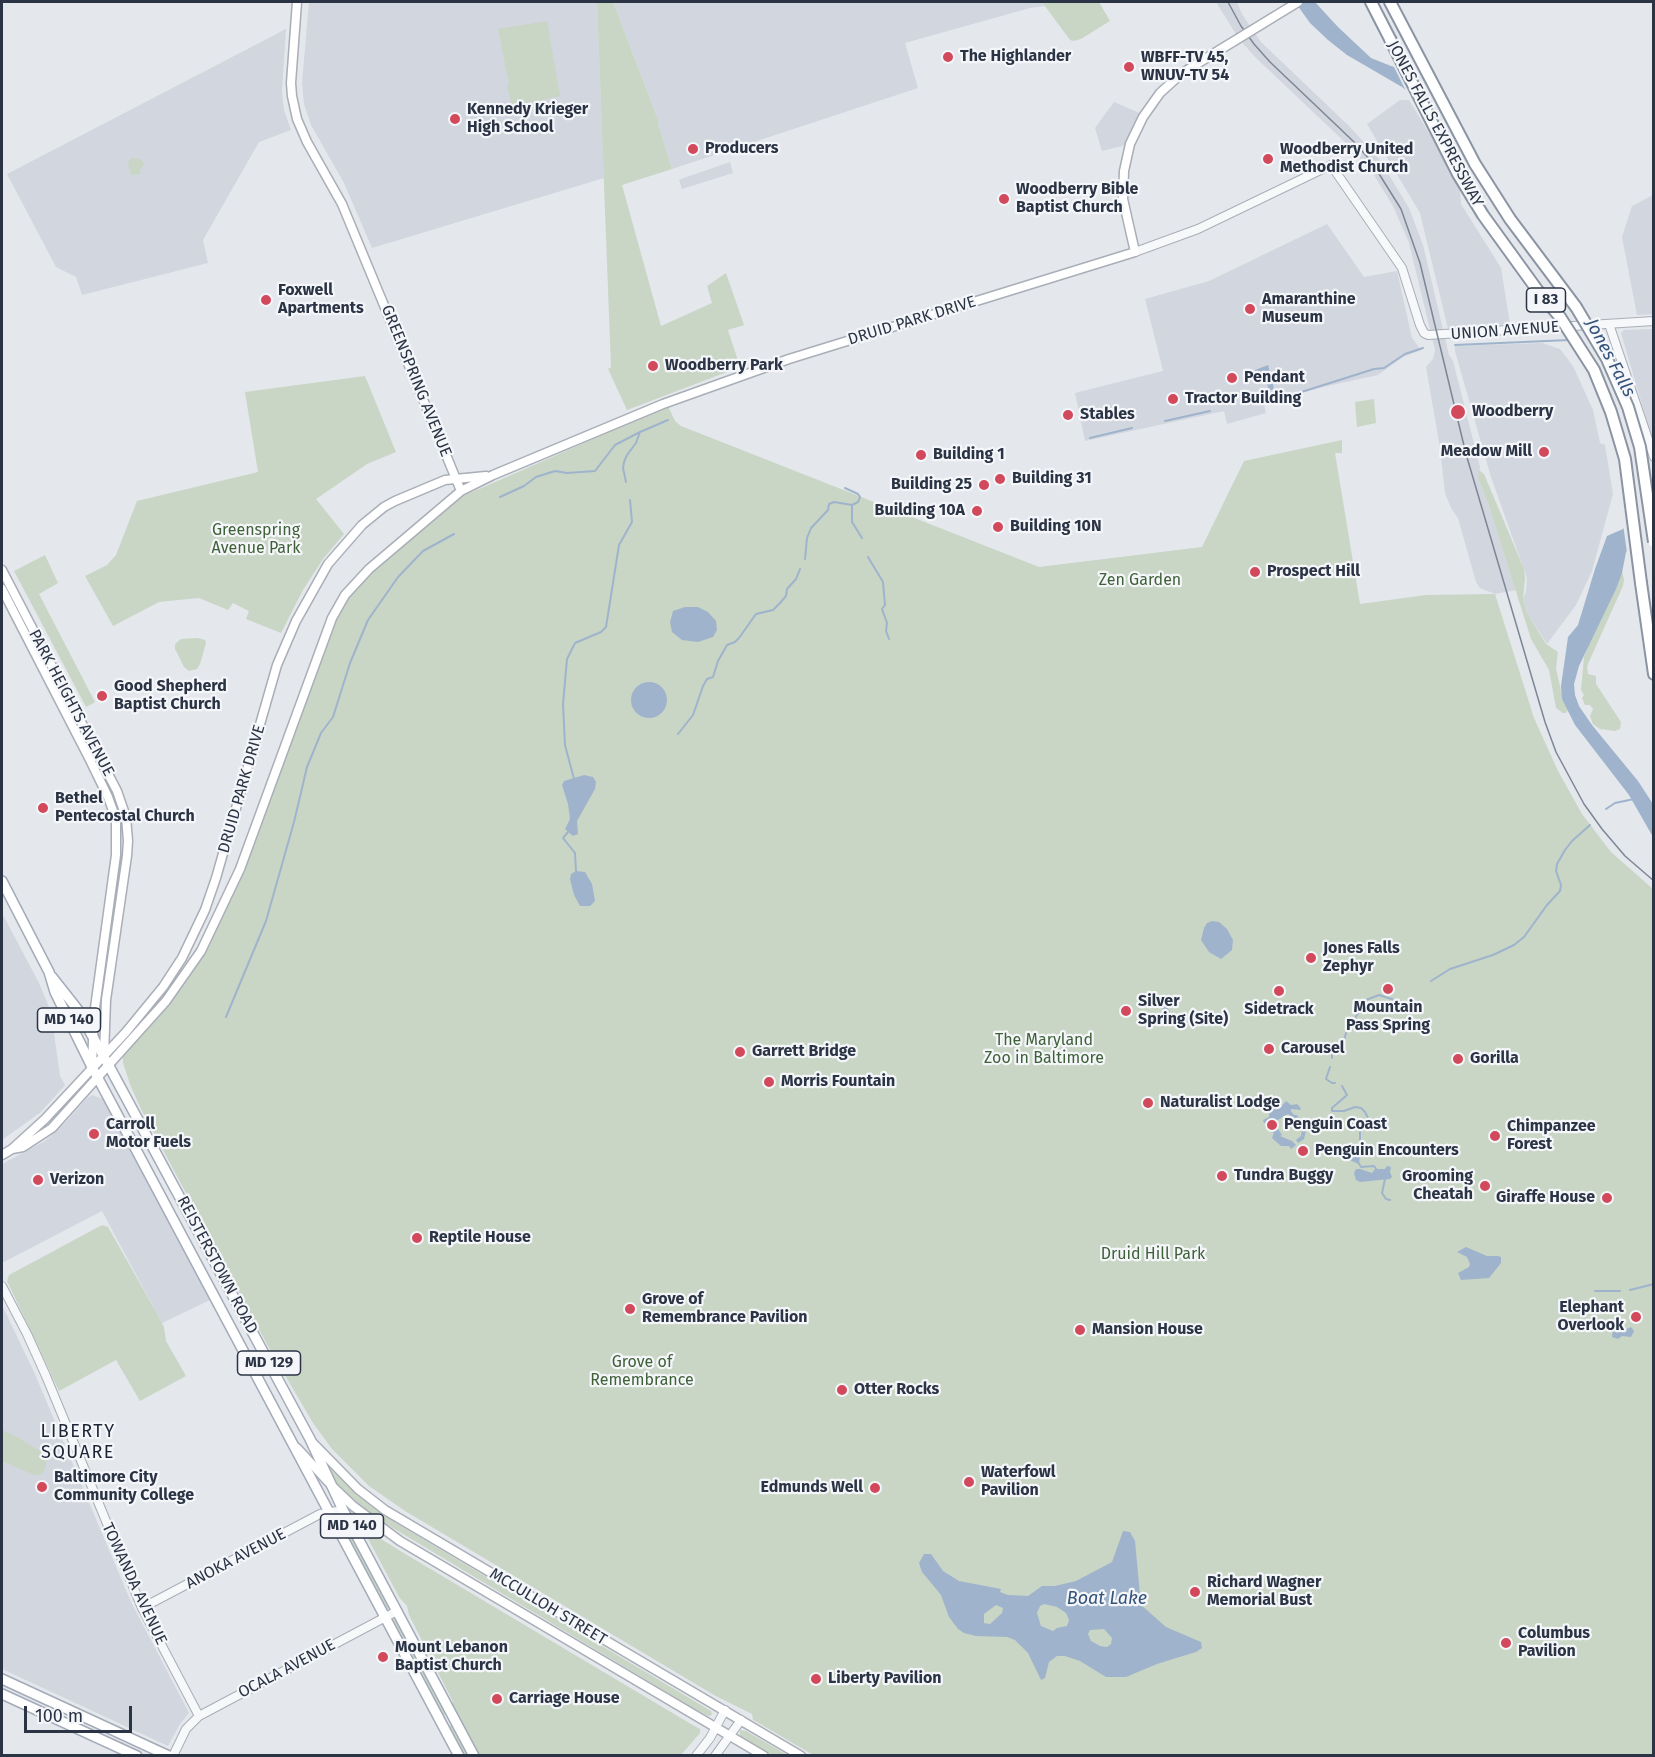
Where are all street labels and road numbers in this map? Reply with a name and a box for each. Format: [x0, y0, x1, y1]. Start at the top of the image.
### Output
street label: JONES FALLS EXPRESSWAY [1383, 38, 1487, 210]
road number: I 83 [1526, 288, 1566, 312]
street label: DRUID PARK DRIVE [846, 292, 978, 350]
street label: GREENSPRING AVENUE [377, 302, 455, 460]
street label: UNION AVENUE [1450, 318, 1560, 344]
street label: PARK HEIGHTS AVENUE [24, 626, 118, 780]
street label: DRUID PARK DRIVE [214, 723, 270, 855]
road number: MD 140 [38, 1008, 100, 1032]
street label: REISTERSTOWN ROAD [173, 1193, 261, 1337]
road number: MD 129 [238, 1351, 300, 1375]
road number: MD 140 [320, 1514, 384, 1538]
street label: TOWANDA AVENUE [97, 1520, 171, 1648]
street label: ANOKA AVENUE [183, 1525, 289, 1593]
street label: MCCULLOH STREET [486, 1564, 610, 1650]
street label: OCALA AVENUE [235, 1635, 339, 1703]

